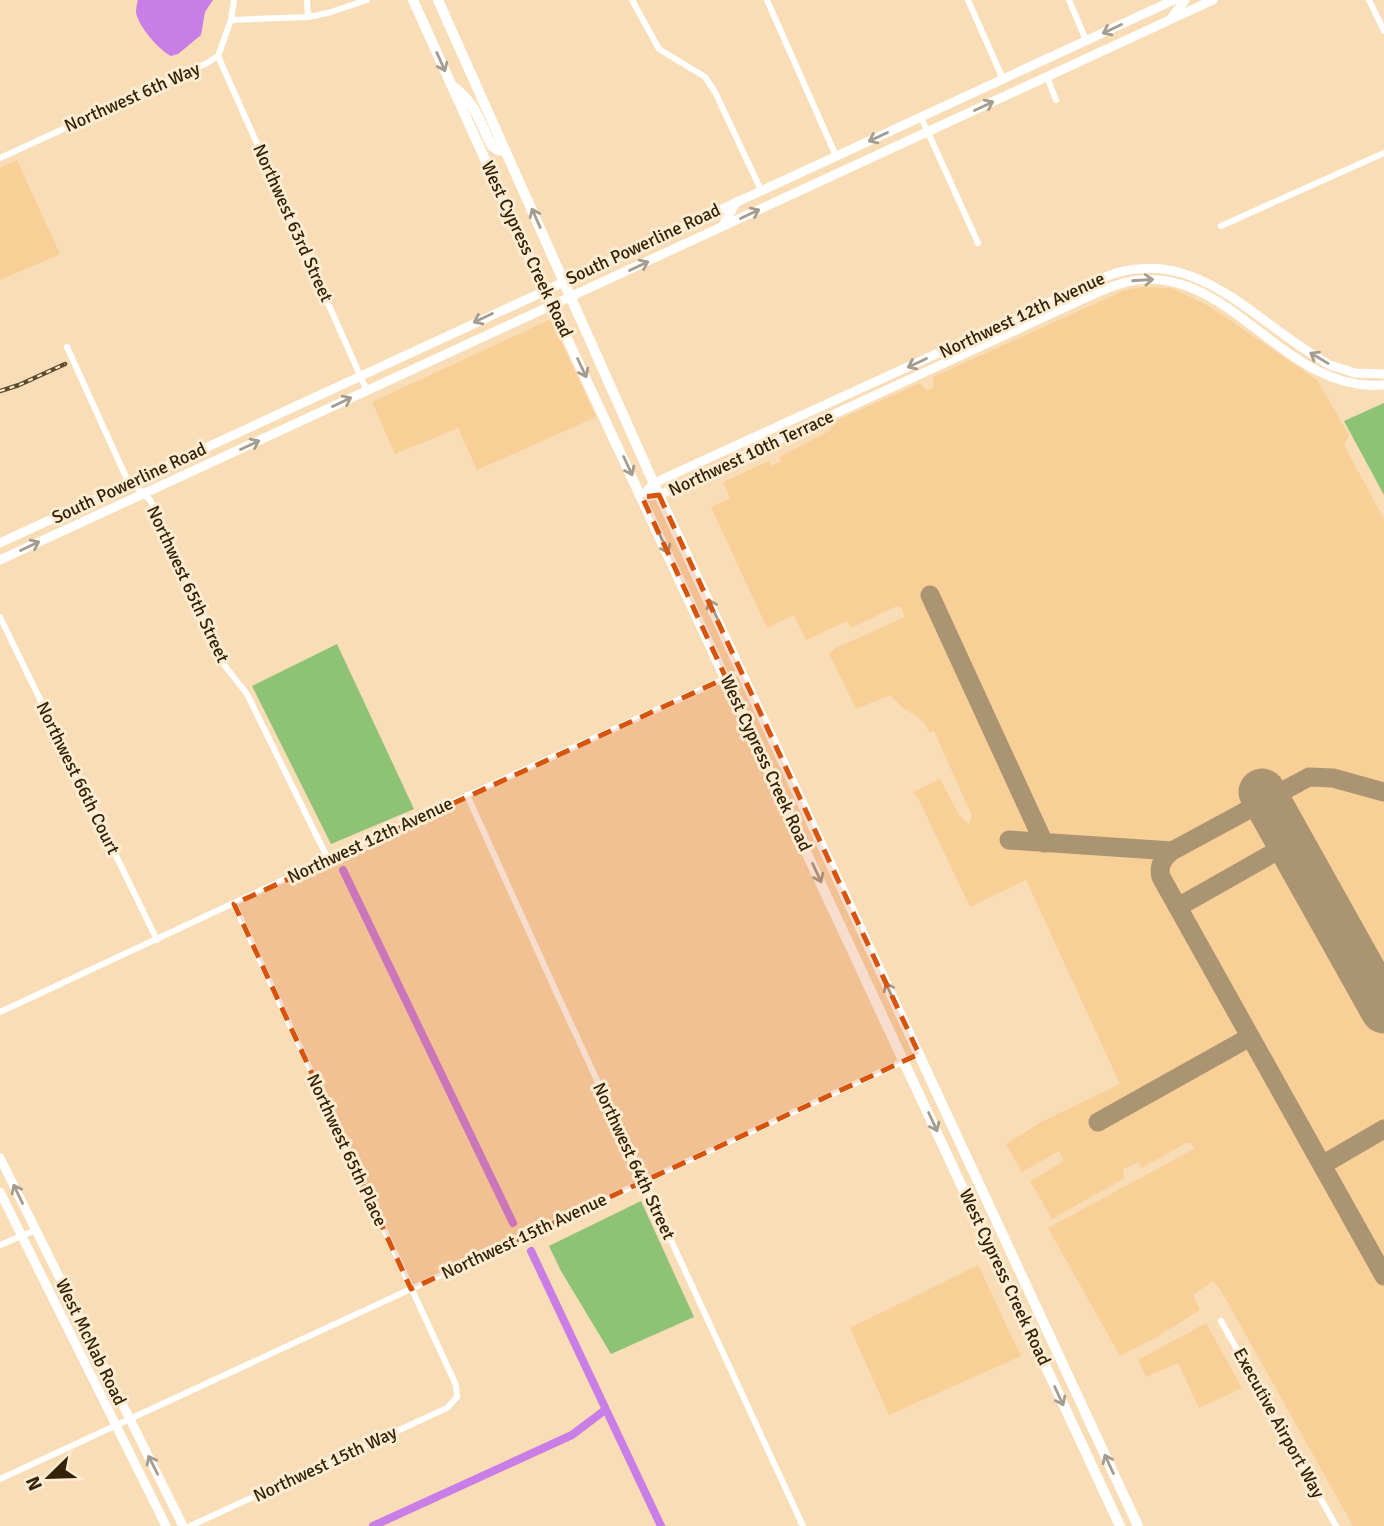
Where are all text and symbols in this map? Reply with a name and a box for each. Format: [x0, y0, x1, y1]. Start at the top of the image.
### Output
one-way arrow [1102, 22, 1123, 36]
one-way arrow [435, 51, 448, 72]
street label: Northwest 6th Way [61, 57, 204, 137]
one-way arrow [973, 99, 994, 112]
one-way arrow [868, 130, 889, 144]
street label: Northwest 63rd Street [248, 141, 338, 305]
street label: West Cypress Creek Road [476, 157, 578, 341]
street label: South Powerline Road [562, 199, 724, 289]
one-way arrow [739, 207, 760, 220]
one-way arrow [529, 208, 542, 229]
one-way arrow [629, 259, 650, 272]
street label: Northwest 12th Avenue [936, 267, 1108, 363]
one-way arrow [1132, 274, 1155, 287]
one-way arrow [473, 312, 494, 325]
one-way arrow [1309, 351, 1329, 365]
one-way arrow [576, 357, 589, 378]
one-way arrow [907, 357, 928, 370]
one-way arrow [331, 395, 352, 408]
street label: Northwest 10th Terrace [665, 405, 837, 501]
one-way arrow [239, 437, 260, 451]
street label: South Powerline Road [48, 438, 210, 528]
one-way arrow [621, 455, 635, 476]
street label: Northwest 65th Street [142, 502, 234, 666]
one-way arrow [657, 533, 671, 554]
one-way arrow [19, 539, 40, 552]
one-way arrow [705, 599, 719, 620]
street label: West Cypress Creek Road [715, 671, 817, 855]
street label: Northwest 66th Court [31, 698, 125, 858]
street label: Northwest 12th Avenue [284, 792, 456, 888]
one-way arrow [811, 862, 824, 883]
one-way arrow [883, 982, 896, 1003]
street label: Northwest 65th Place [302, 1070, 392, 1230]
street label: Northwest 64th Street [588, 1079, 680, 1243]
one-way arrow [927, 1111, 940, 1132]
one-way arrow [10, 1184, 24, 1205]
street label: West Cypress Creek Road [954, 1185, 1056, 1369]
street label: Northwest 15th Avenue [438, 1188, 610, 1284]
street label: West McNab Road [51, 1275, 131, 1409]
street label: Executive Airport Way [1229, 1344, 1330, 1502]
one-way arrow [1053, 1384, 1066, 1406]
street label: Northwest 15th Way [250, 1421, 401, 1507]
north arrow [14, 1442, 84, 1512]
one-way arrow [1102, 1454, 1115, 1475]
one-way arrow [145, 1455, 159, 1476]
text: N [21, 1472, 48, 1494]

